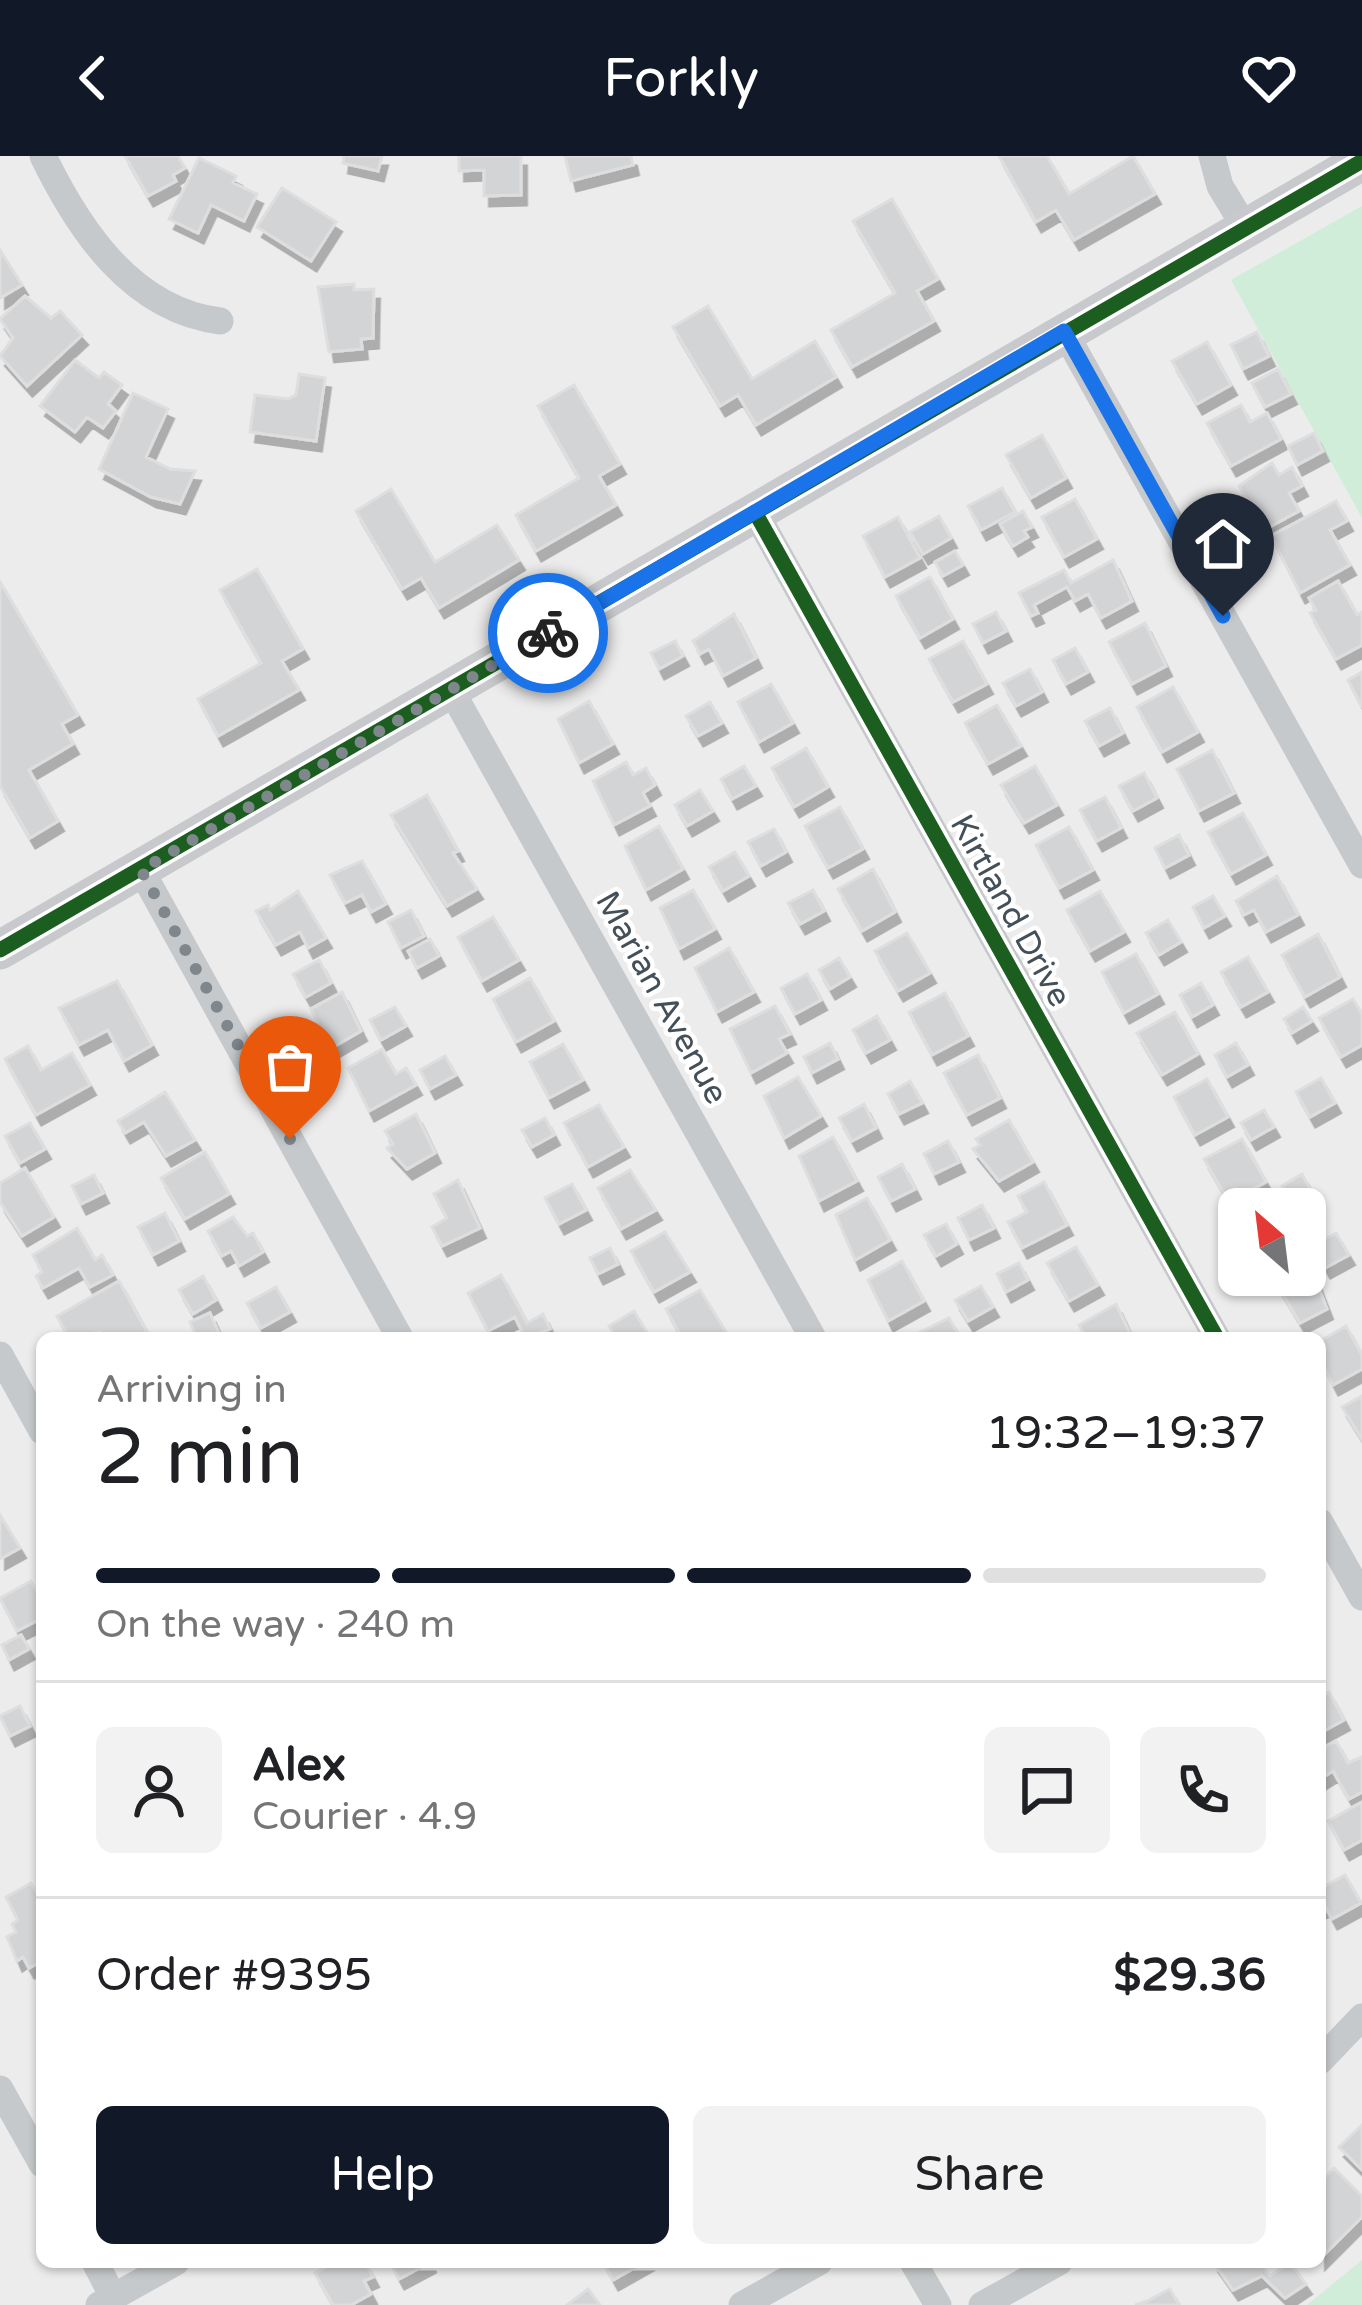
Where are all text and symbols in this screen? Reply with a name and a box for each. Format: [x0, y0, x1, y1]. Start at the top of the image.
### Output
icon: back [60, 45, 126, 111]
icon: heart [1236, 45, 1302, 111]
text: Forkly [603, 46, 759, 111]
pin [1172, 493, 1274, 616]
icon: home [1190, 511, 1256, 577]
courier [488, 573, 608, 693]
icon: bike [515, 600, 581, 666]
street label: Kirtland Drive [942, 808, 1079, 1013]
street label: Marian Avenue [587, 885, 736, 1111]
pin [239, 1016, 341, 1139]
icon: bag [257, 1034, 323, 1100]
north arrow [1218, 1188, 1326, 1296]
map controls [1218, 1188, 1326, 1296]
text: Arriving in [96, 1366, 287, 1413]
text: 19:32–19:37 [986, 1407, 1266, 1461]
text: 2 min [96, 1411, 304, 1505]
text: On the way · 240 m [96, 1601, 455, 1648]
button: person [96, 1727, 222, 1853]
button: chat [984, 1727, 1110, 1853]
button: phone [1140, 1727, 1266, 1853]
text: Alex [252, 1739, 346, 1793]
text: Courier · 4.9 [252, 1793, 477, 1840]
text: Order #9395 [96, 1949, 372, 2003]
text: $29.36 [1114, 1949, 1266, 2003]
button: Help [96, 2106, 669, 2244]
button: Share [693, 2106, 1266, 2244]

